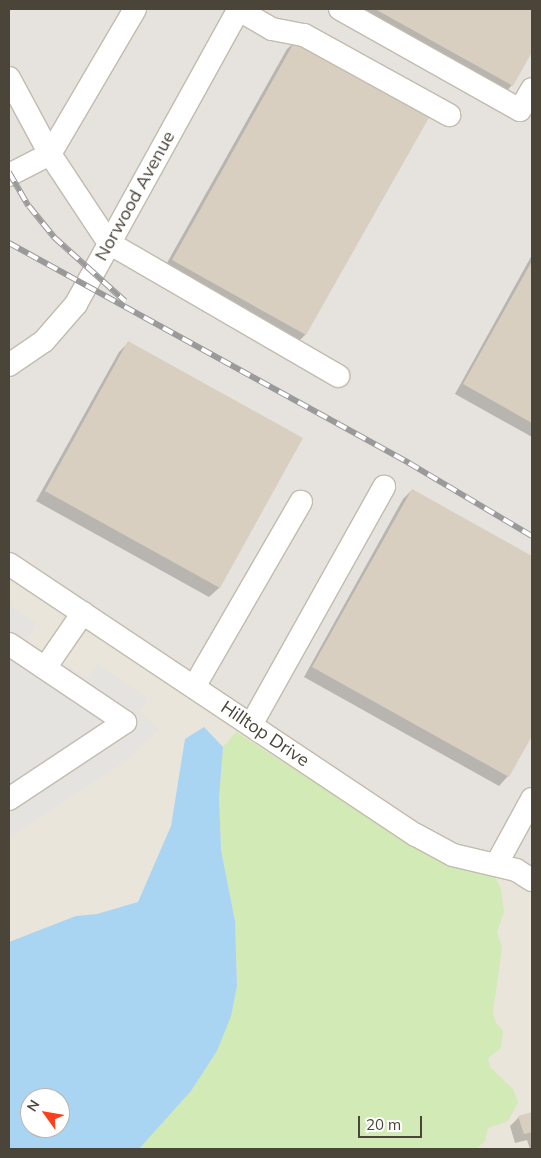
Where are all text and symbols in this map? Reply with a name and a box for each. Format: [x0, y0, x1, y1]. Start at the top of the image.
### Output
street label: Norwood Avenue [90, 127, 180, 265]
street label: Hilltop Drive [217, 696, 313, 772]
north arrow [20, 1088, 70, 1138]
text: N [23, 1096, 44, 1115]
scale bar [361, 1106, 425, 1138]
text: 20 m [366, 1115, 401, 1134]

